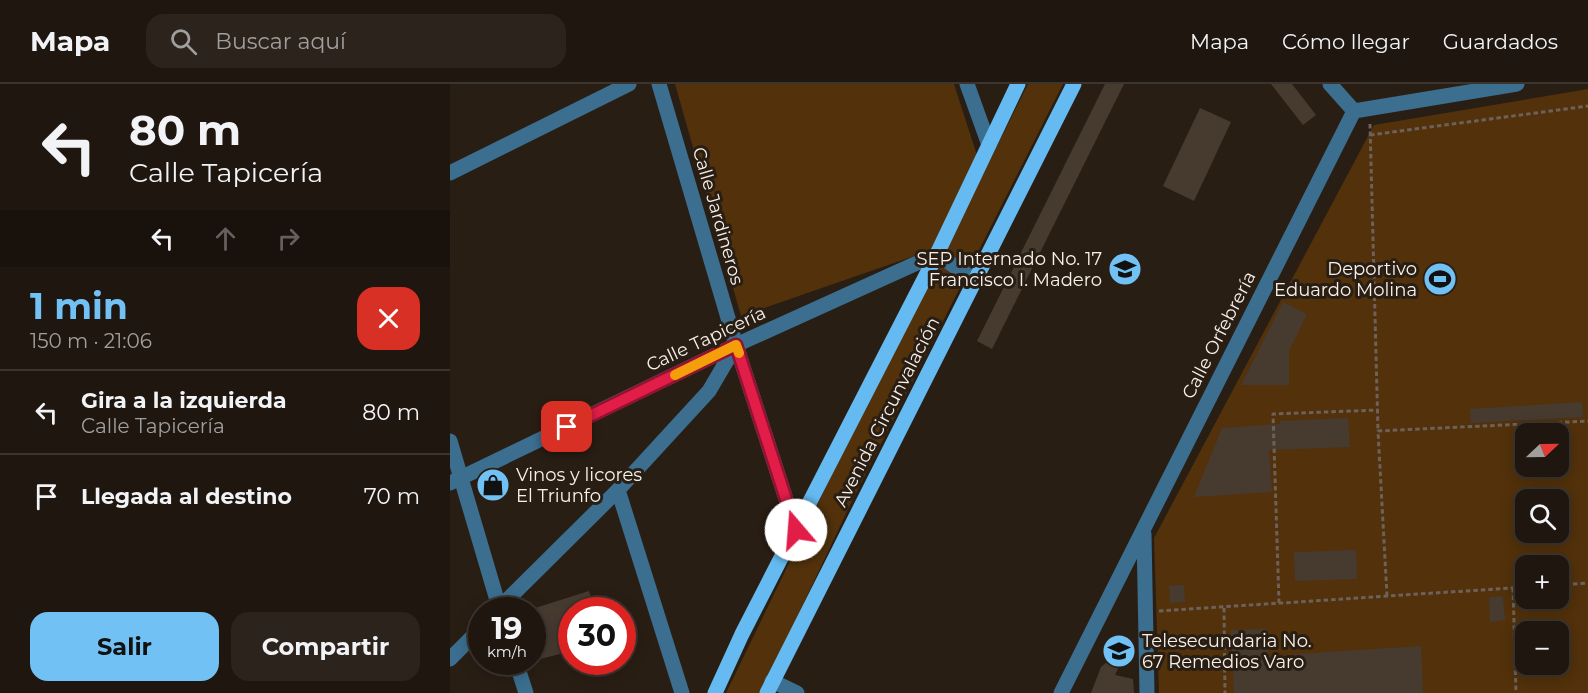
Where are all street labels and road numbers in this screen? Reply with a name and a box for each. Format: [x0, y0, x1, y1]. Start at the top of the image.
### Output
street label: Calle Jardineros [688, 145, 748, 288]
street label: Calle Orfebrería [1177, 268, 1261, 402]
street label: Calle Tapicería [643, 302, 769, 376]
street label: Avenida Circunvalación [830, 313, 944, 511]

